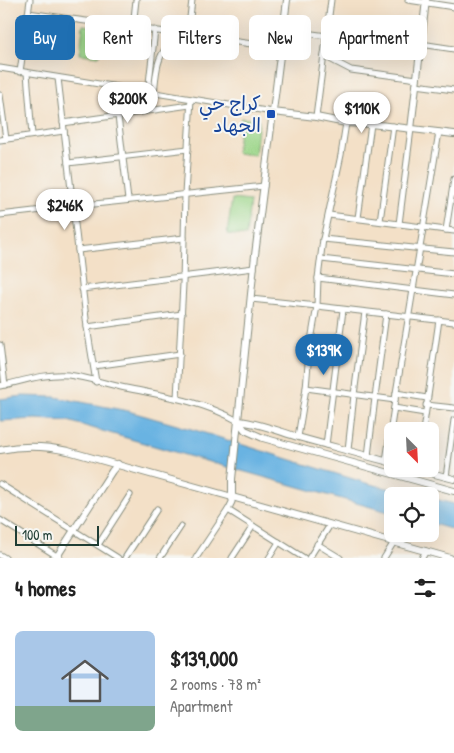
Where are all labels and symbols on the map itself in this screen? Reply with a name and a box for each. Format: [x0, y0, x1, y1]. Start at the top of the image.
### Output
pin: $200K [93, 82, 163, 124]
place label: كراج حي الجهاد [199, 90, 261, 138]
pin: $110K [327, 92, 397, 134]
marker: كراج حي الجهاد [265, 108, 277, 120]
pin: $246K [30, 188, 100, 231]
pin: $139K [289, 334, 359, 376]
north arrow [384, 422, 439, 478]
scale bar [15, 523, 99, 546]

